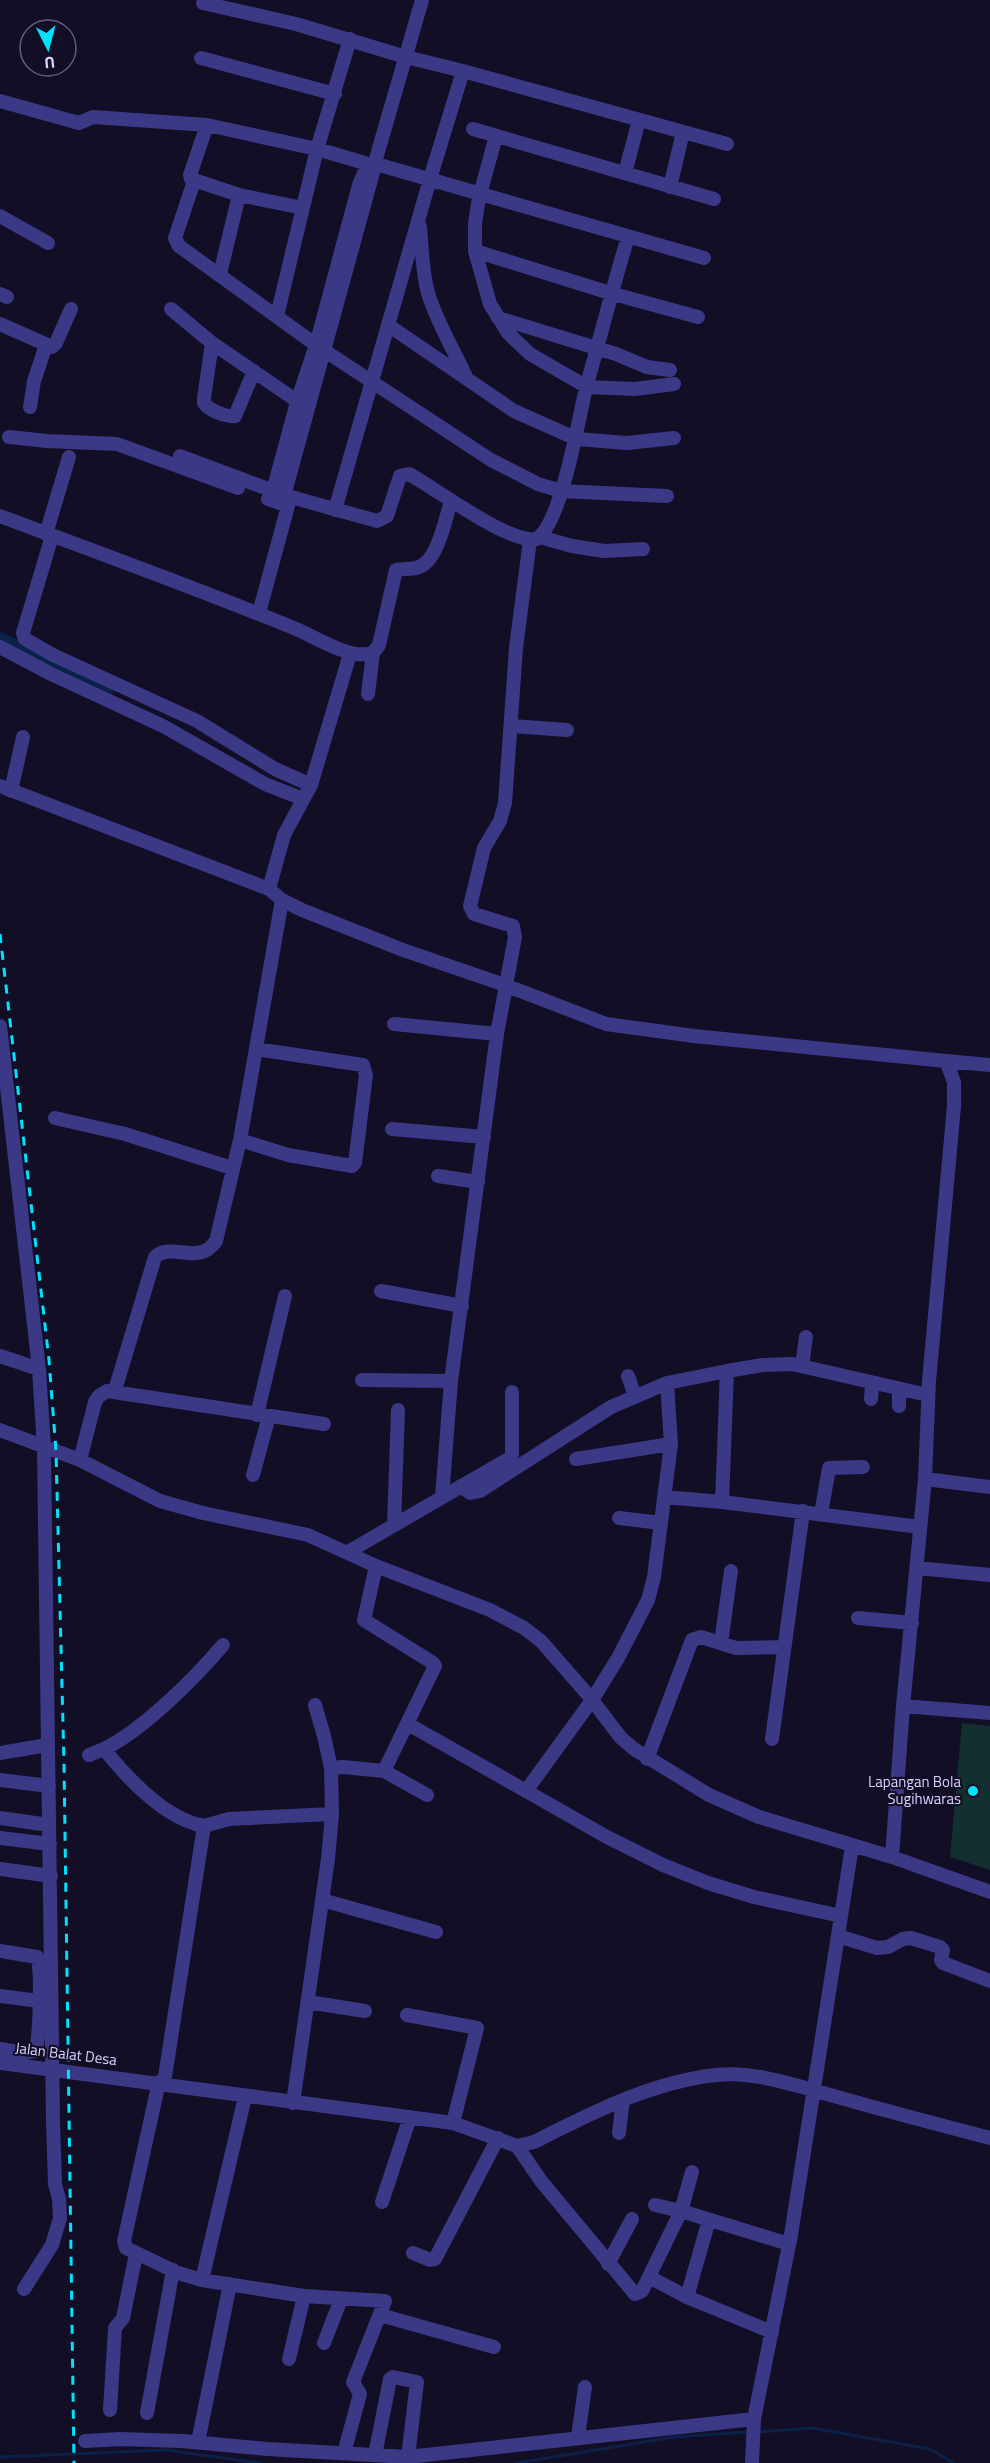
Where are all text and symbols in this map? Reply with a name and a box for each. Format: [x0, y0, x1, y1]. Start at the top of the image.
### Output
north arrow [18, 18, 78, 78]
text: U [43, 50, 56, 75]
place label: Lapangan Bola Sugihwaras [868, 1770, 961, 1810]
marker: Lapangan Bola Sugihwaras [966, 1784, 980, 1798]
street label: Jalan Balat Desa [14, 2036, 119, 2071]

